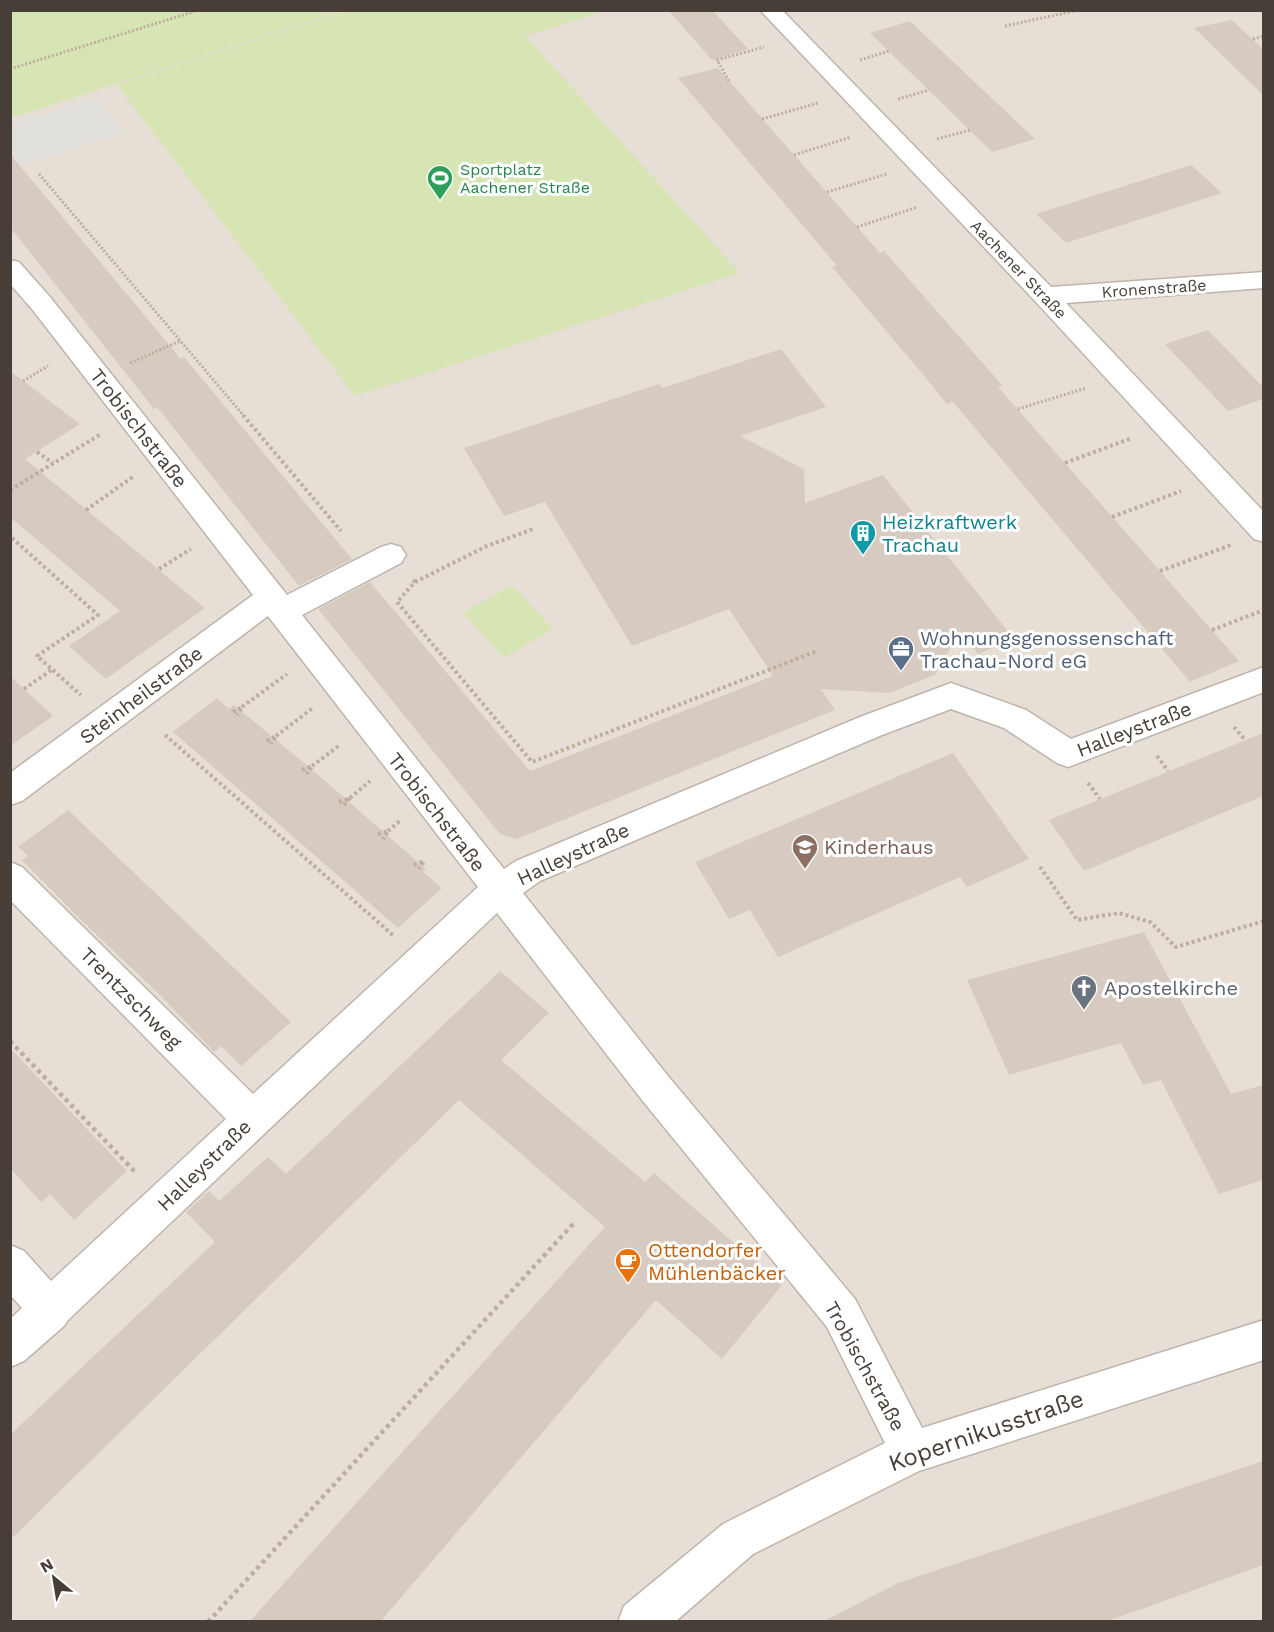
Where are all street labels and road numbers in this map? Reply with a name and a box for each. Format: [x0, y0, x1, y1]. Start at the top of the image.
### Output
street label: Aachener Straße [967, 216, 1071, 323]
street label: Kronenstraße [1101, 275, 1207, 302]
street label: Trobischstraße [85, 364, 193, 492]
street label: Steinheilstraße [75, 641, 207, 749]
street label: Halleystraße [1073, 696, 1195, 762]
street label: Trobischstraße [383, 748, 491, 876]
street label: Halleystraße [513, 818, 633, 890]
street label: Trentzschweg [75, 942, 187, 1054]
street label: Halleystraße [152, 1114, 256, 1216]
street label: Trobischstraße [819, 1297, 911, 1435]
street label: Kopernikusstraße [885, 1384, 1087, 1478]

